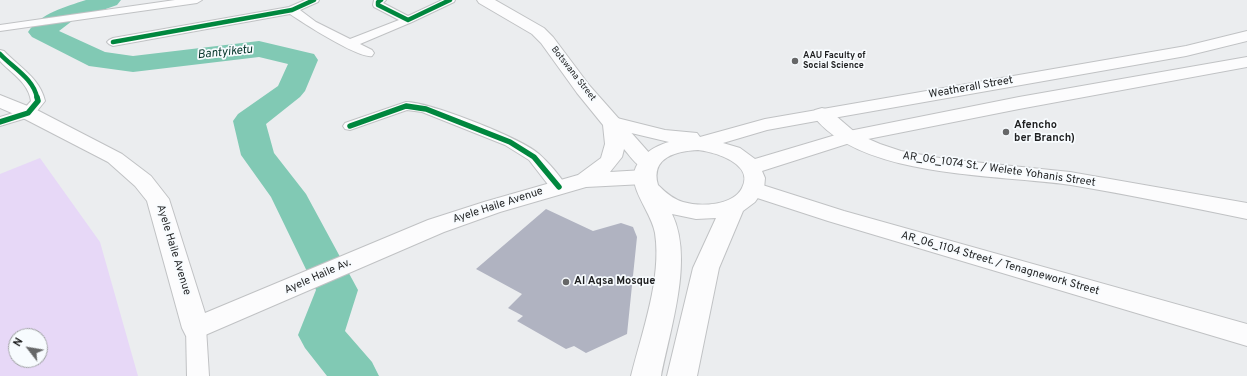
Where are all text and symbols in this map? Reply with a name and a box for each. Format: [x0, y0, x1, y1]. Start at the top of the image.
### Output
water label: Bantyiketu [197, 43, 253, 63]
street label: Botswana Street [548, 45, 598, 103]
place label: AAU Faculty of Social Science [803, 51, 866, 72]
marker: AAU Faculty of Social Science [790, 56, 800, 66]
street label: Weatherall Street [928, 74, 1014, 102]
place label: Afencho ber Branch) [1014, 119, 1075, 145]
marker: Afencho ber Branch) [1001, 127, 1011, 137]
street label: AR_06_1074 St. / Welete Yohanis Street [902, 150, 1096, 190]
street label: Ayele Haile Avenue [451, 185, 545, 227]
street label: Ayele Haile Avenue [153, 203, 193, 297]
street label: AR_06_1104 Street. / Tenagnework Street [899, 229, 1101, 299]
street label: Ayele Haile Av. [283, 256, 353, 298]
place label: Al Aqsa Mosque [574, 275, 655, 289]
marker: Al Aqsa Mosque [561, 277, 571, 287]
north arrow [8, 328, 48, 368]
text: N [11, 335, 27, 349]

